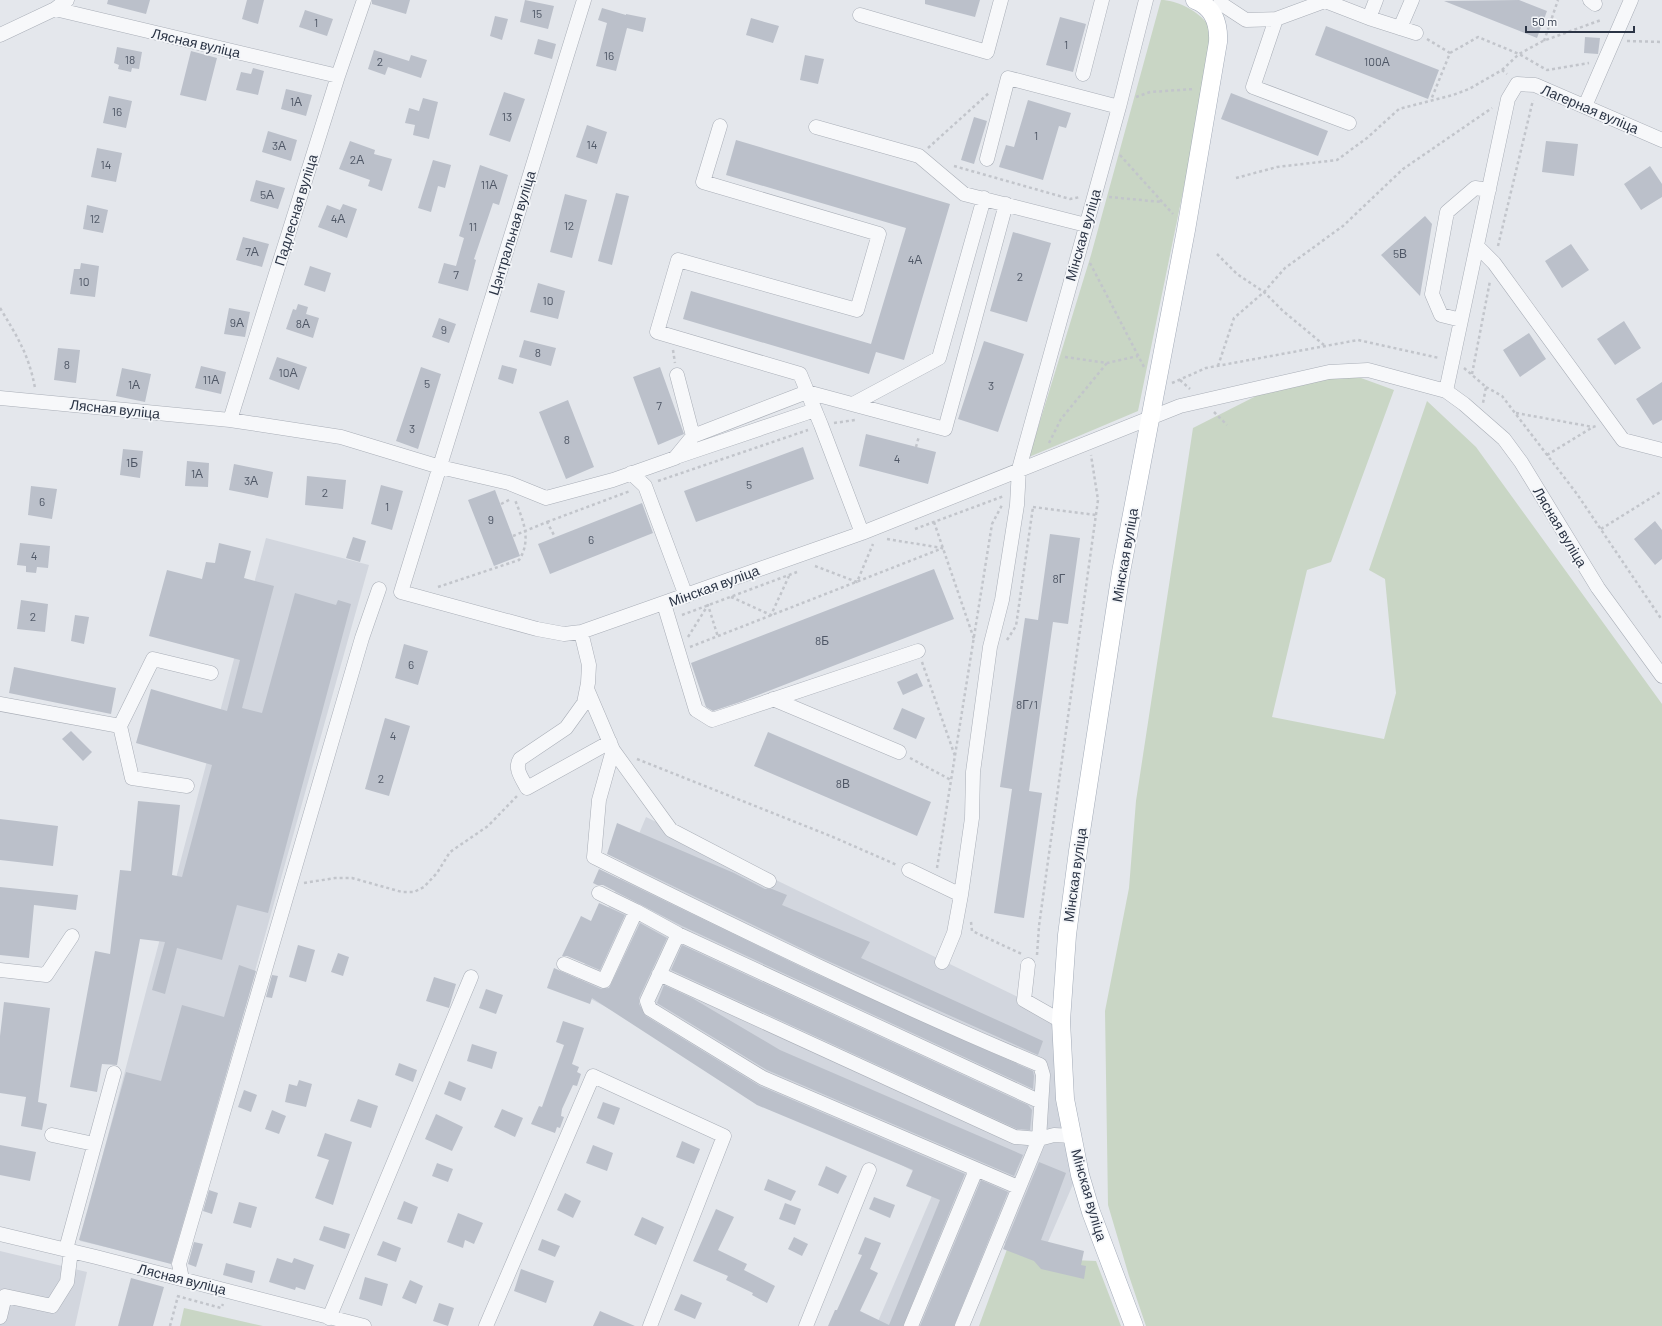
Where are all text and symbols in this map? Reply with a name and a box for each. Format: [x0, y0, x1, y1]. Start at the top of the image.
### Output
house number: 15 [532, 6, 542, 20]
scale bar [1526, 8, 1634, 34]
text: 50 m [1532, 14, 1557, 28]
house number: 1 [314, 15, 318, 29]
street label: Лясная вуліца [150, 24, 242, 61]
house number: 1 [1064, 37, 1068, 51]
house number: 16 [604, 48, 614, 62]
house number: 18 [125, 52, 135, 66]
house number: 2 [377, 54, 383, 68]
house number: 100А [1364, 54, 1390, 68]
street label: Лагерная вуліца [1539, 80, 1642, 137]
house number: 1А [290, 94, 302, 108]
house number: 16 [112, 104, 122, 118]
house number: 13 [502, 109, 512, 123]
house number: 1 [1034, 128, 1038, 142]
house number: 14 [587, 137, 597, 151]
house number: 3А [272, 138, 286, 152]
street label: Падлесная вуліца [270, 152, 321, 268]
house number: 2А [350, 152, 364, 166]
house number: 14 [101, 157, 111, 171]
street label: Цэнтральная вуліца [484, 168, 539, 297]
house number: 11А [481, 177, 497, 191]
house number: 5А [260, 187, 274, 201]
street label: Мінская вуліца [1061, 187, 1104, 283]
house number: 12 [90, 211, 100, 225]
house number: 4А [331, 211, 345, 225]
house number: 12 [564, 218, 574, 232]
house number: 11 [469, 219, 477, 233]
house number: 7А [245, 244, 259, 258]
house number: 5В [1393, 246, 1407, 260]
house number: 4А [908, 252, 922, 266]
house number: 7 [453, 267, 459, 281]
house number: 2 [1017, 269, 1023, 283]
house number: 10 [79, 274, 89, 288]
house number: 10 [543, 293, 553, 307]
house number: 9А [230, 315, 244, 329]
house number: 8А [296, 316, 310, 330]
house number: 9 [441, 322, 447, 336]
house number: 8 [535, 345, 541, 359]
house number: 8 [64, 357, 70, 371]
house number: 10А [279, 365, 297, 379]
house number: 11А [203, 372, 219, 386]
house number: 5 [424, 376, 430, 390]
house number: 1А [128, 377, 140, 391]
house number: 3 [988, 378, 994, 392]
street label: Лясная вуліца [69, 395, 161, 422]
house number: 7 [656, 398, 662, 412]
house number: 3 [409, 421, 415, 435]
house number: 8 [564, 432, 570, 446]
house number: 4 [894, 451, 900, 465]
house number: 1Б [126, 455, 138, 469]
house number: 1А [191, 466, 203, 480]
house number: 3А [244, 473, 258, 487]
house number: 5 [746, 477, 752, 491]
street label: Лясная вуліца [1530, 484, 1591, 570]
house number: 2 [322, 485, 328, 499]
house number: 6 [39, 494, 45, 508]
house number: 1 [385, 499, 389, 513]
street label: Мінская вуліца [1108, 506, 1141, 603]
house number: 9 [488, 512, 494, 526]
house number: 6 [588, 532, 594, 546]
house number: 4 [31, 548, 37, 562]
street label: Мінская вуліца [666, 561, 762, 610]
house number: 8Г [1053, 571, 1066, 585]
house number: 2 [30, 609, 36, 623]
house number: 8Б [815, 633, 829, 647]
house number: 6 [408, 657, 414, 671]
house number: 8Г/1 [1016, 697, 1038, 711]
house number: 4 [390, 728, 396, 742]
house number: 2 [378, 771, 384, 785]
house number: 8В [836, 776, 850, 790]
street label: Мінская вуліца [1059, 826, 1090, 923]
street label: Мінская вуліца [1068, 1147, 1111, 1243]
street label: Лясная вуліца [136, 1259, 228, 1298]

